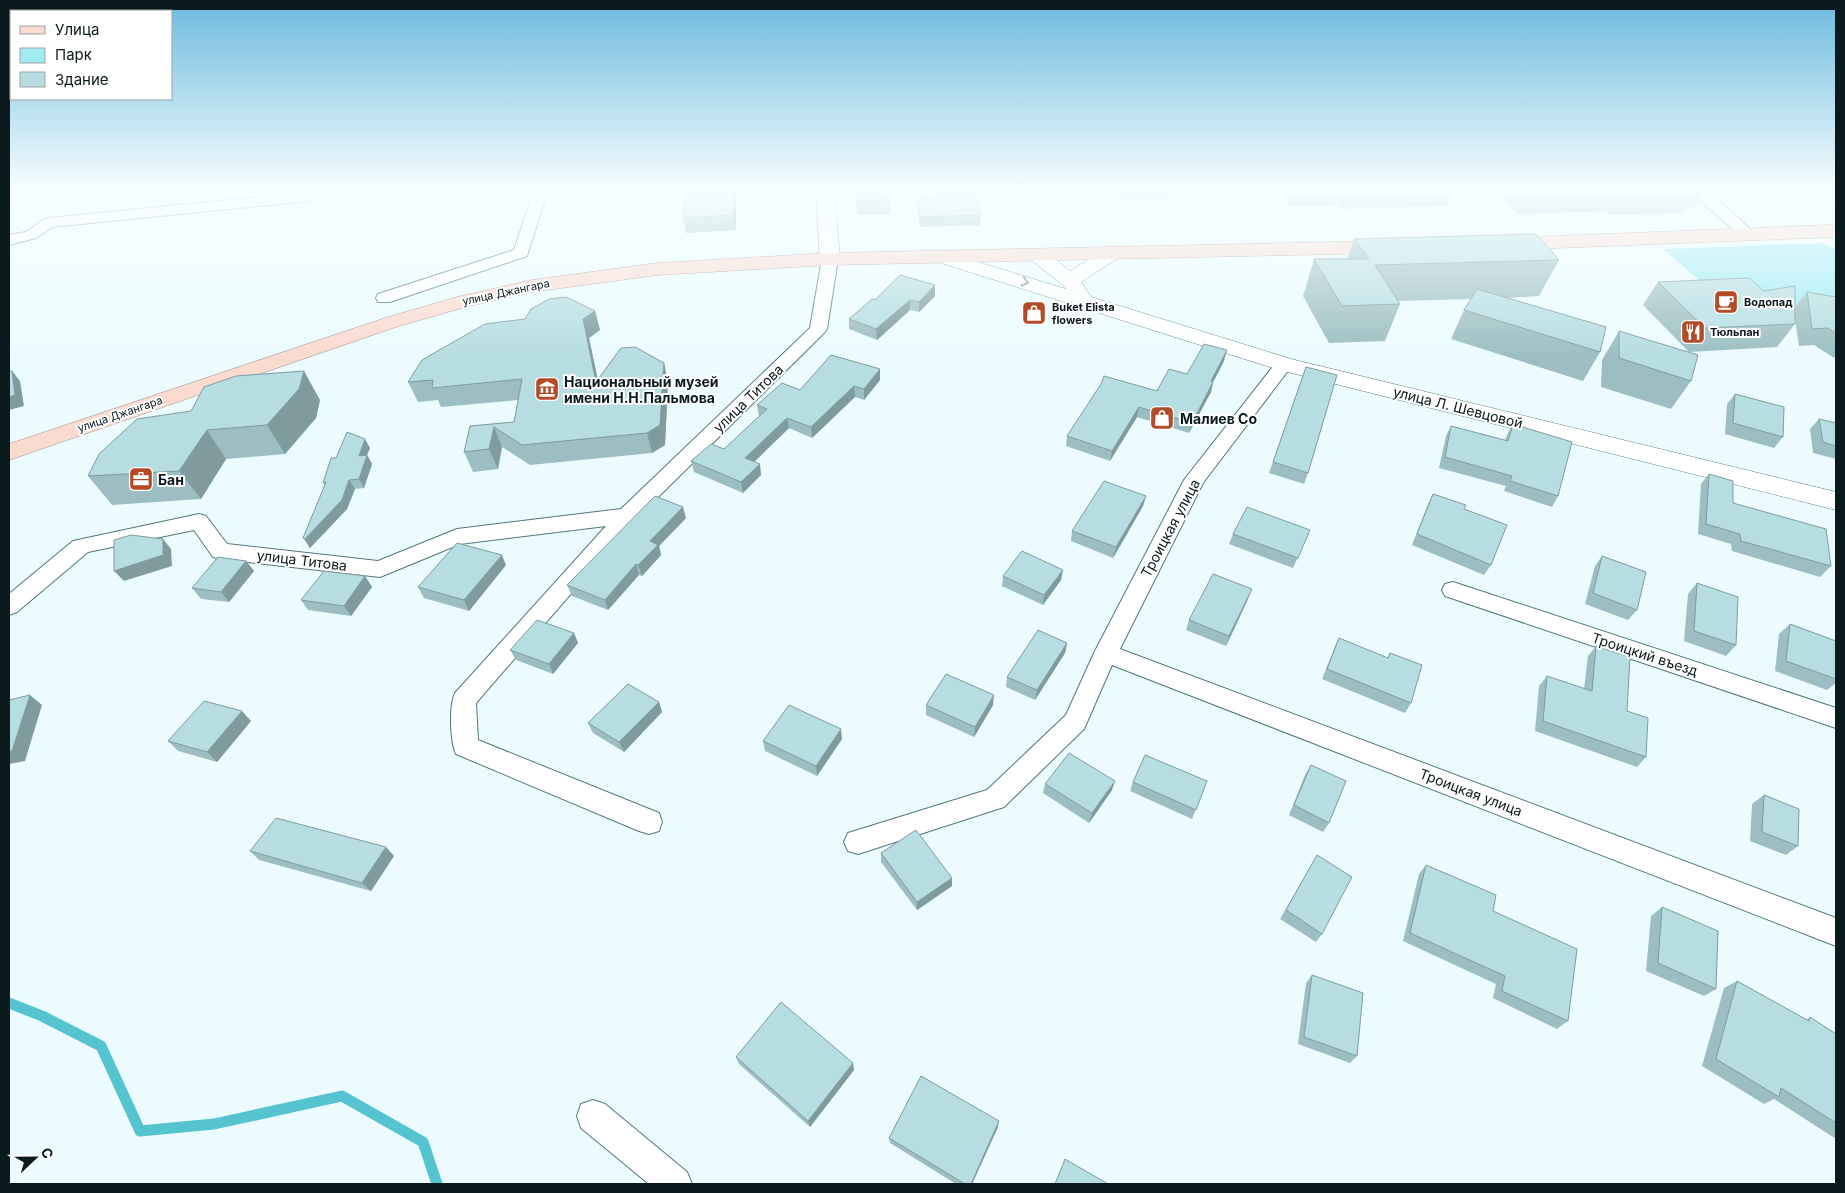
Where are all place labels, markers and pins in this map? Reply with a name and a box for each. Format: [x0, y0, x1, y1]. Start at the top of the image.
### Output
cafe icon: Водопад [1713, 289, 1739, 315]
place label: Водопад [1744, 295, 1793, 309]
shop icon: Buket Elista flowers [1021, 300, 1047, 326]
place label: Buket Elista flowers [1052, 300, 1115, 327]
restaurant icon: Тюльпан [1680, 319, 1706, 345]
place label: Тюльпан [1710, 325, 1760, 339]
place label: Национальный музей имени Н.Н.Пальмова [564, 373, 719, 406]
museum icon: Национальный музей имени Н.Н.Пальмова [534, 376, 560, 402]
shop icon: Малиев Со [1149, 405, 1175, 431]
place label: Малиев Со [1180, 410, 1257, 427]
office icon: Бан [128, 466, 154, 492]
place label: Бан [158, 471, 184, 488]

